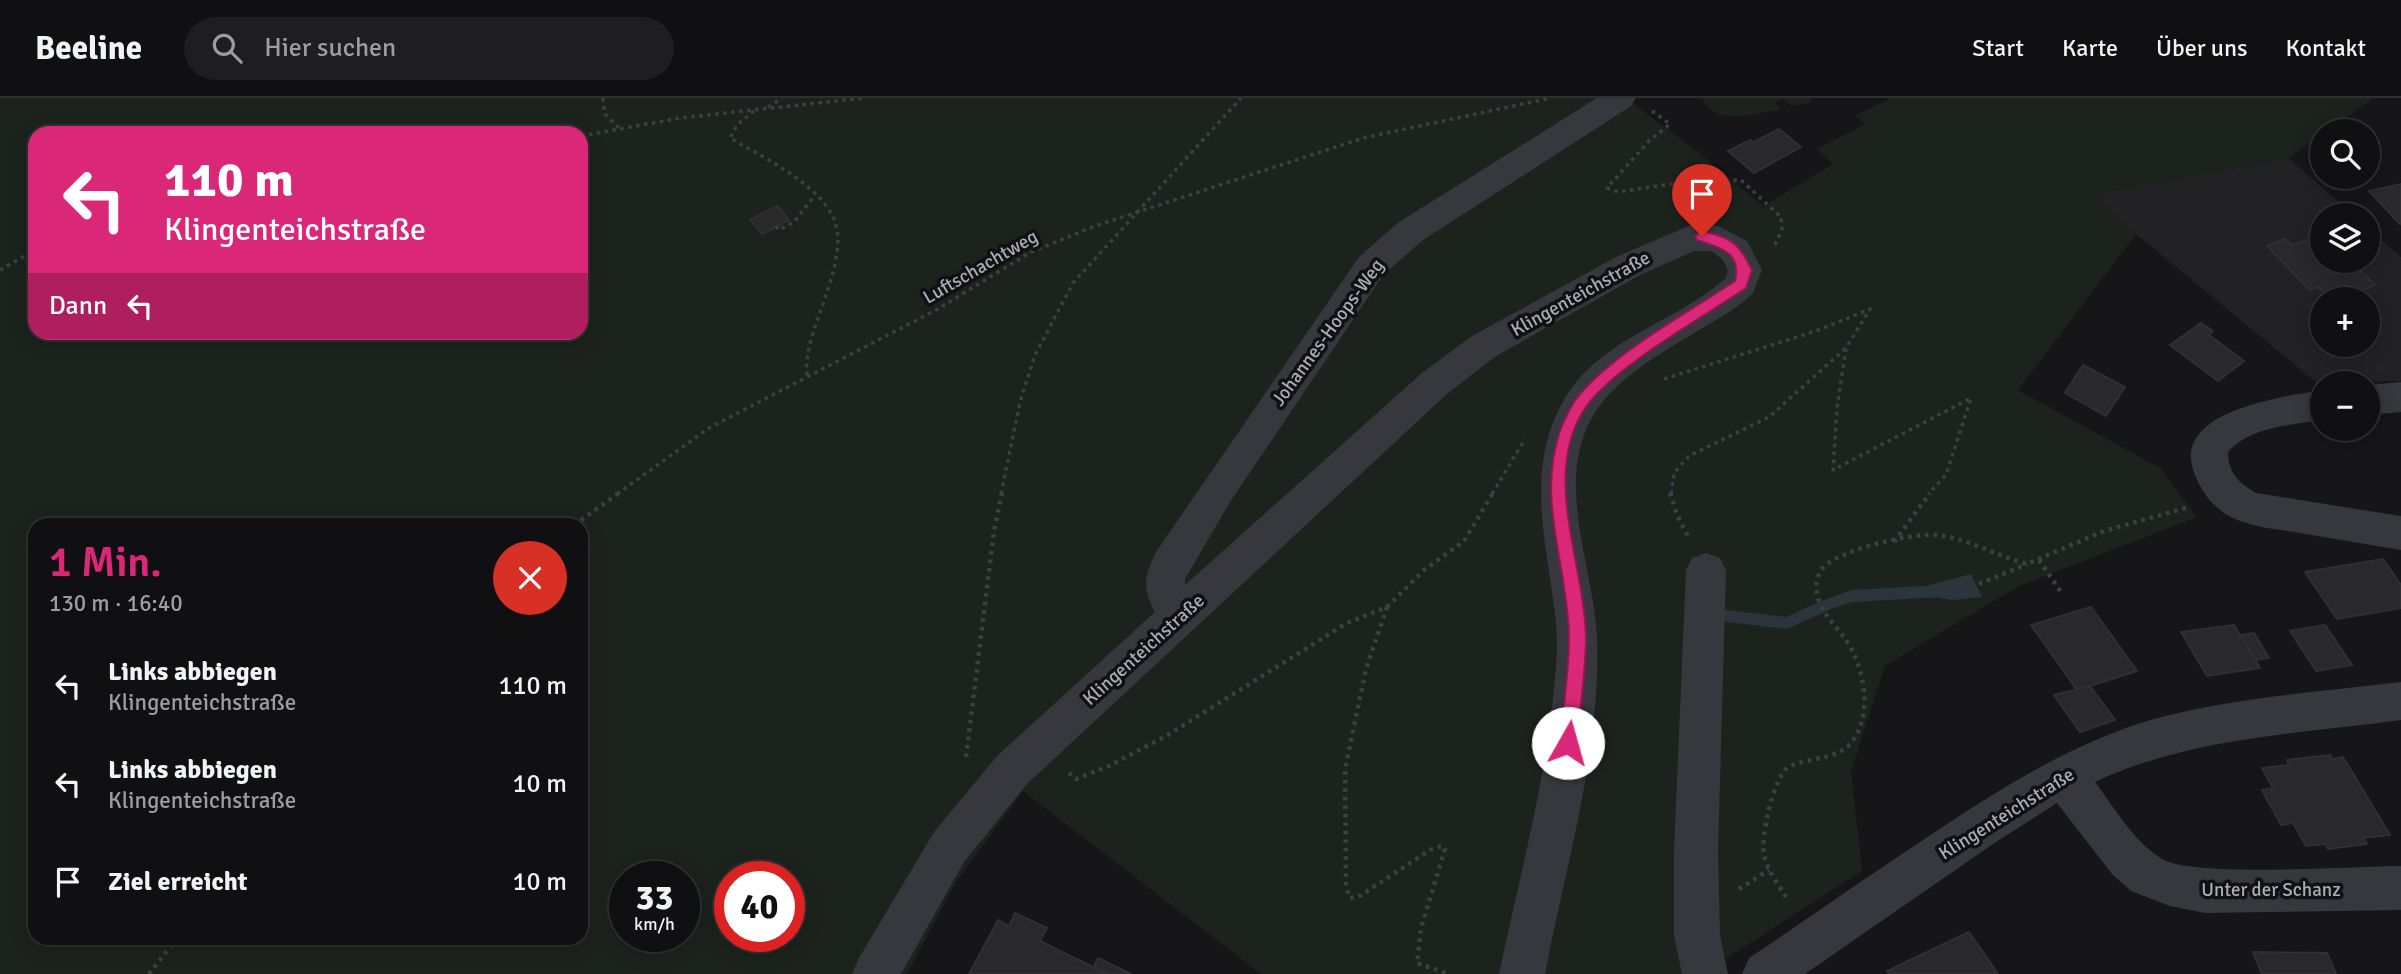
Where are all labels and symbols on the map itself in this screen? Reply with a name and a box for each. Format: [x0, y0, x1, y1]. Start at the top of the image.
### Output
pin [1672, 164, 1732, 236]
street label: Luftschachtweg [919, 224, 1042, 309]
street label: Klingenteichstraße [1507, 246, 1654, 342]
street label: Johannes-Hoops-Weg [1266, 254, 1389, 411]
street label: Klingenteichstraße [1078, 589, 1209, 711]
position arrow [1531, 706, 1605, 780]
street label: Klingenteichstraße [1934, 762, 2079, 865]
speed limit sign: 40 [714, 861, 805, 952]
street label: Unter der Schanz [2201, 878, 2341, 902]

